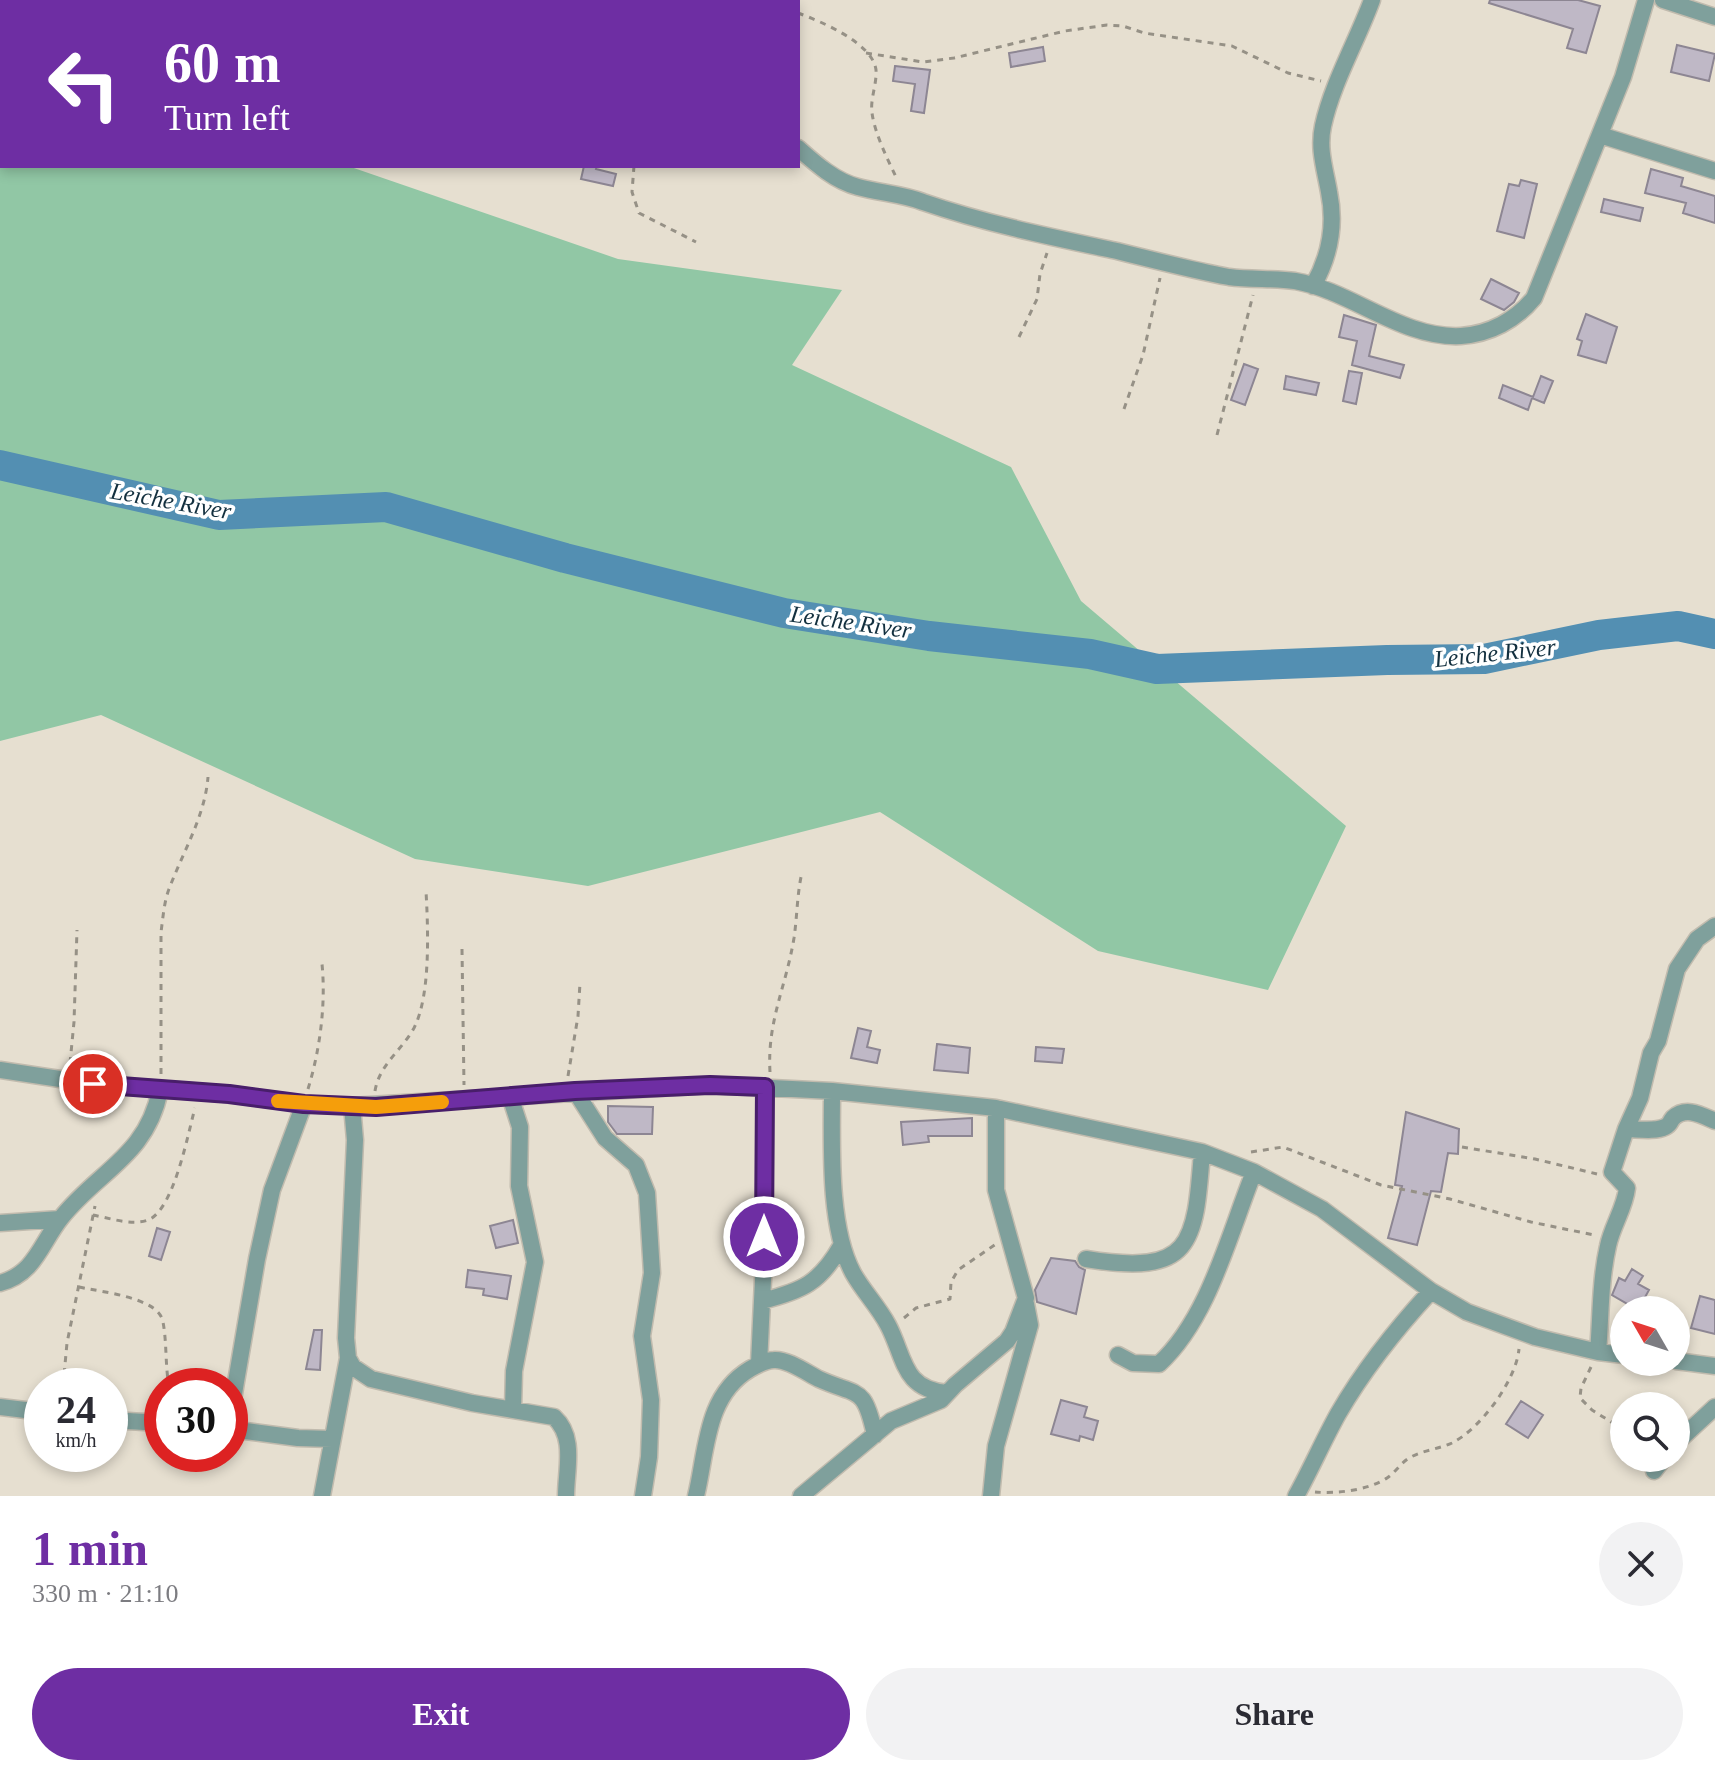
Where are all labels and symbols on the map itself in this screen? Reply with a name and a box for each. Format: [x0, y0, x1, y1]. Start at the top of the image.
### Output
water label: Leiche River [108, 477, 234, 525]
water label: Leiche River [788, 601, 914, 643]
water label: Leiche River [1432, 634, 1558, 672]
pin [59, 1050, 127, 1118]
position arrow [722, 1195, 806, 1279]
north arrow [1610, 1296, 1690, 1376]
speed limit sign: 30 [144, 1368, 248, 1472]

